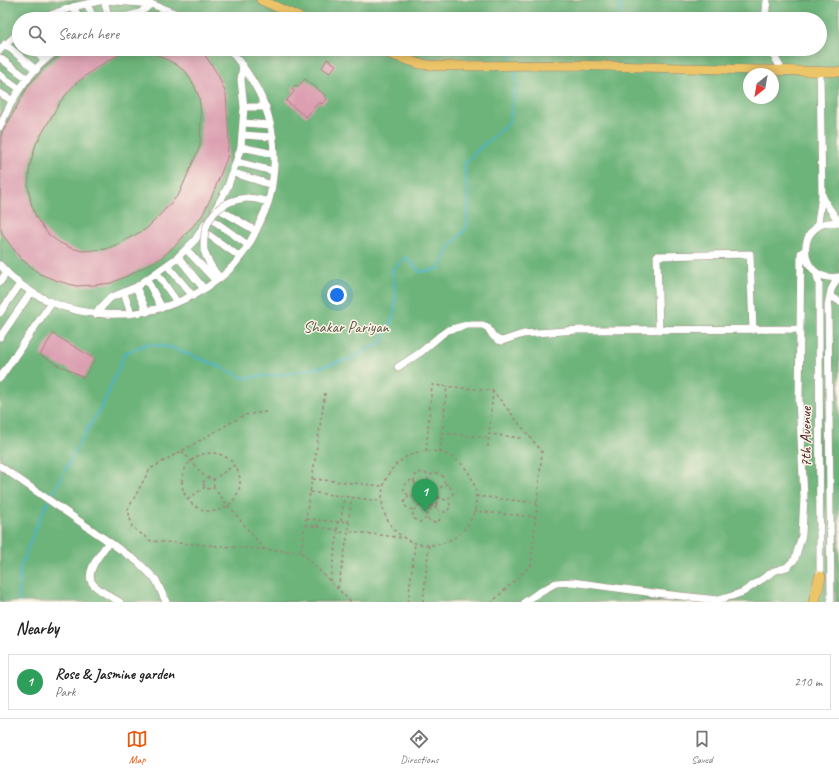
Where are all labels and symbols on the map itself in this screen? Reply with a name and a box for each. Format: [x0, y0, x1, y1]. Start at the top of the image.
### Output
north arrow [743, 68, 779, 104]
your location [327, 285, 347, 305]
park label: Shakar Pariyan [303, 317, 390, 337]
street label: 7th Avenue [796, 405, 816, 467]
pin: 1 [412, 479, 438, 512]

